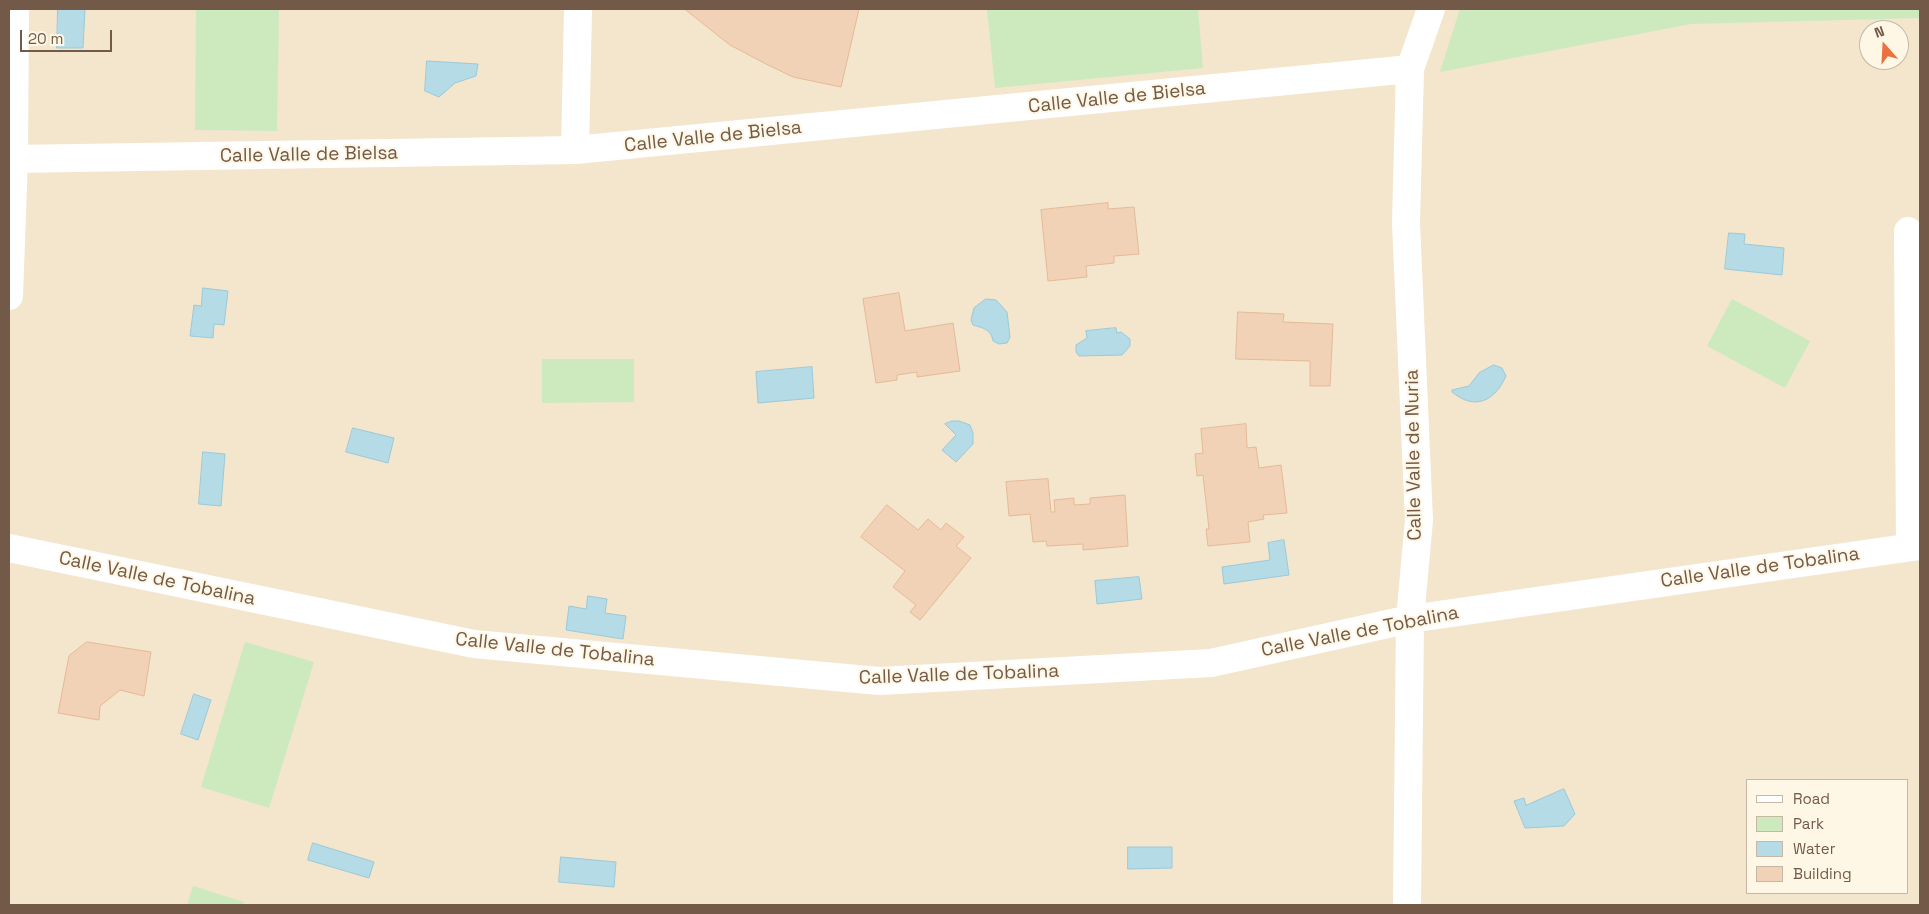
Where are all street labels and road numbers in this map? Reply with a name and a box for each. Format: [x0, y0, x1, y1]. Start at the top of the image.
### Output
street label: Calle Valle de Bielsa [1027, 77, 1207, 119]
street label: Calle Valle de Bielsa [623, 116, 803, 158]
street label: Calle Valle de Bielsa [220, 142, 398, 168]
street label: Calle Valle de Nuria [1401, 369, 1427, 541]
street label: Calle Valle de Tobalina [1659, 543, 1861, 593]
street label: Calle Valle de Tobalina [57, 547, 257, 611]
street label: Calle Valle de Tobalina [1259, 602, 1461, 662]
street label: Calle Valle de Tobalina [454, 628, 656, 672]
street label: Calle Valle de Tobalina [858, 660, 1060, 690]

